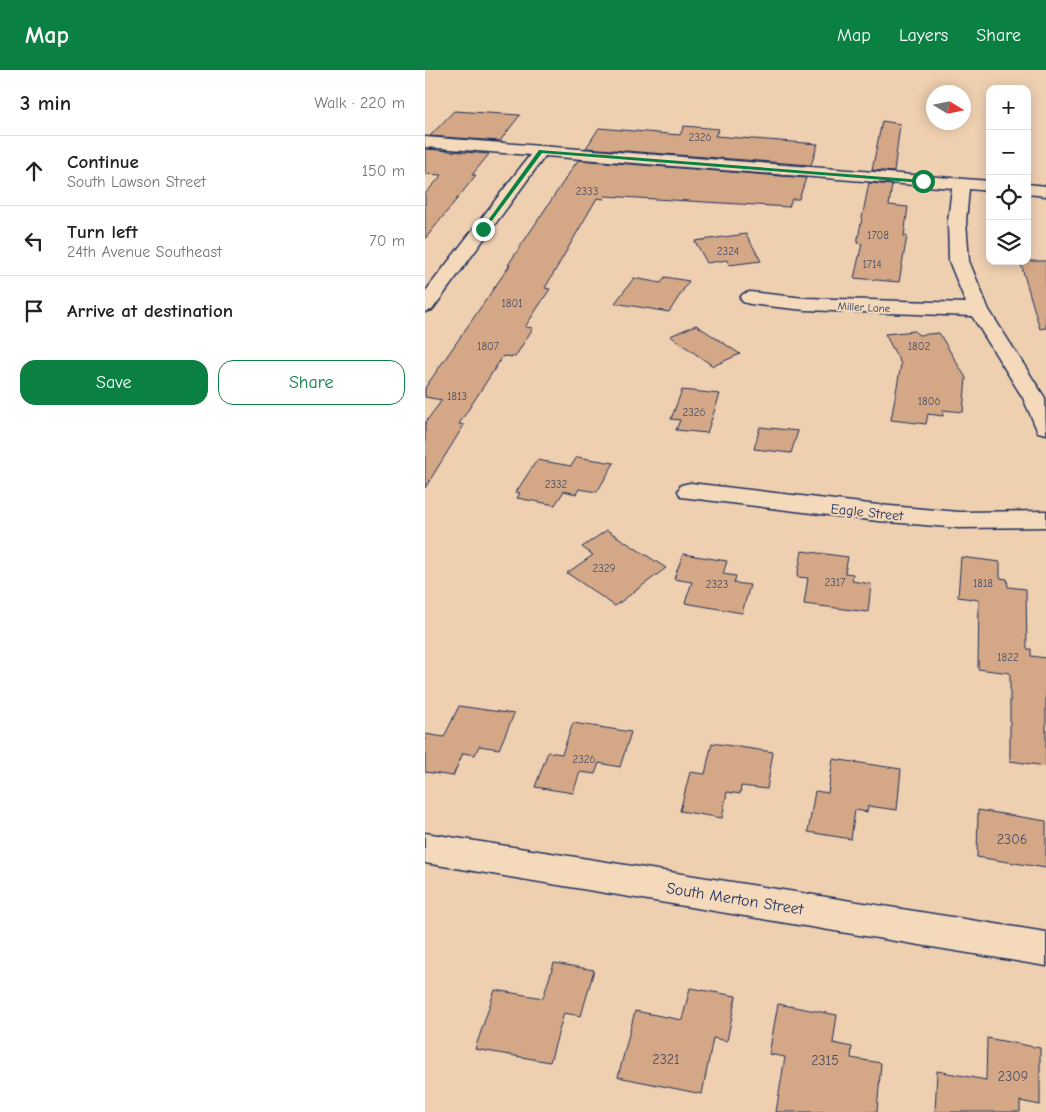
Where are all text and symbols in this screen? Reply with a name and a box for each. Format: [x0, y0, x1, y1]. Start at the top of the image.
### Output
text: Map [25, 21, 69, 49]
text: Map [837, 25, 871, 46]
text: Layers [899, 25, 948, 46]
text: Share [976, 25, 1021, 46]
north arrow [926, 85, 971, 130]
map controls [986, 85, 1031, 265]
button: + [986, 85, 1031, 130]
text: 3 min [20, 91, 71, 115]
text: Walk · 220 m [314, 94, 405, 112]
button: − [986, 130, 1031, 175]
house number: 2326 [688, 131, 712, 144]
text: Continue [67, 151, 139, 173]
icon: ahead [20, 157, 48, 185]
text: 150 m [362, 162, 405, 180]
route start [912, 170, 935, 193]
text: South Lawson Street [67, 173, 206, 191]
button: locate [986, 175, 1031, 220]
house number: 2333 [576, 185, 598, 198]
route end [472, 218, 495, 241]
button: layers [986, 220, 1031, 265]
text: Turn left [67, 221, 138, 243]
icon: left [20, 227, 48, 255]
house number: 1708 [867, 229, 889, 242]
text: 70 m [369, 232, 405, 250]
text: 24th Avenue Southeast [67, 243, 222, 261]
house number: 2324 [717, 245, 739, 258]
house number: 1714 [862, 258, 882, 271]
icon: arrive [20, 297, 48, 325]
house number: 1801 [501, 297, 523, 310]
text: Arrive at destination [67, 300, 233, 322]
street label: Miller Lane [837, 300, 891, 315]
house number: 1807 [477, 340, 499, 353]
house number: 1802 [908, 340, 930, 353]
button: Save [20, 360, 208, 405]
button: Share [218, 360, 405, 405]
house number: 1813 [447, 390, 467, 403]
house number: 1806 [918, 395, 940, 408]
house number: 2326 [682, 406, 706, 419]
house number: 2332 [545, 478, 568, 491]
street label: Eagle Street [830, 500, 905, 525]
house number: 2329 [593, 562, 616, 575]
house number: 2317 [825, 576, 845, 589]
house number: 1818 [973, 577, 993, 590]
house number: 2323 [706, 578, 728, 591]
house number: 1822 [997, 651, 1019, 664]
house number: 2326 [572, 753, 596, 766]
house number: 2306 [997, 831, 1027, 848]
street label: South Merton Street [665, 879, 805, 919]
house number: 2321 [652, 1051, 680, 1068]
house number: 2315 [811, 1052, 839, 1069]
house number: 2309 [998, 1068, 1028, 1085]

